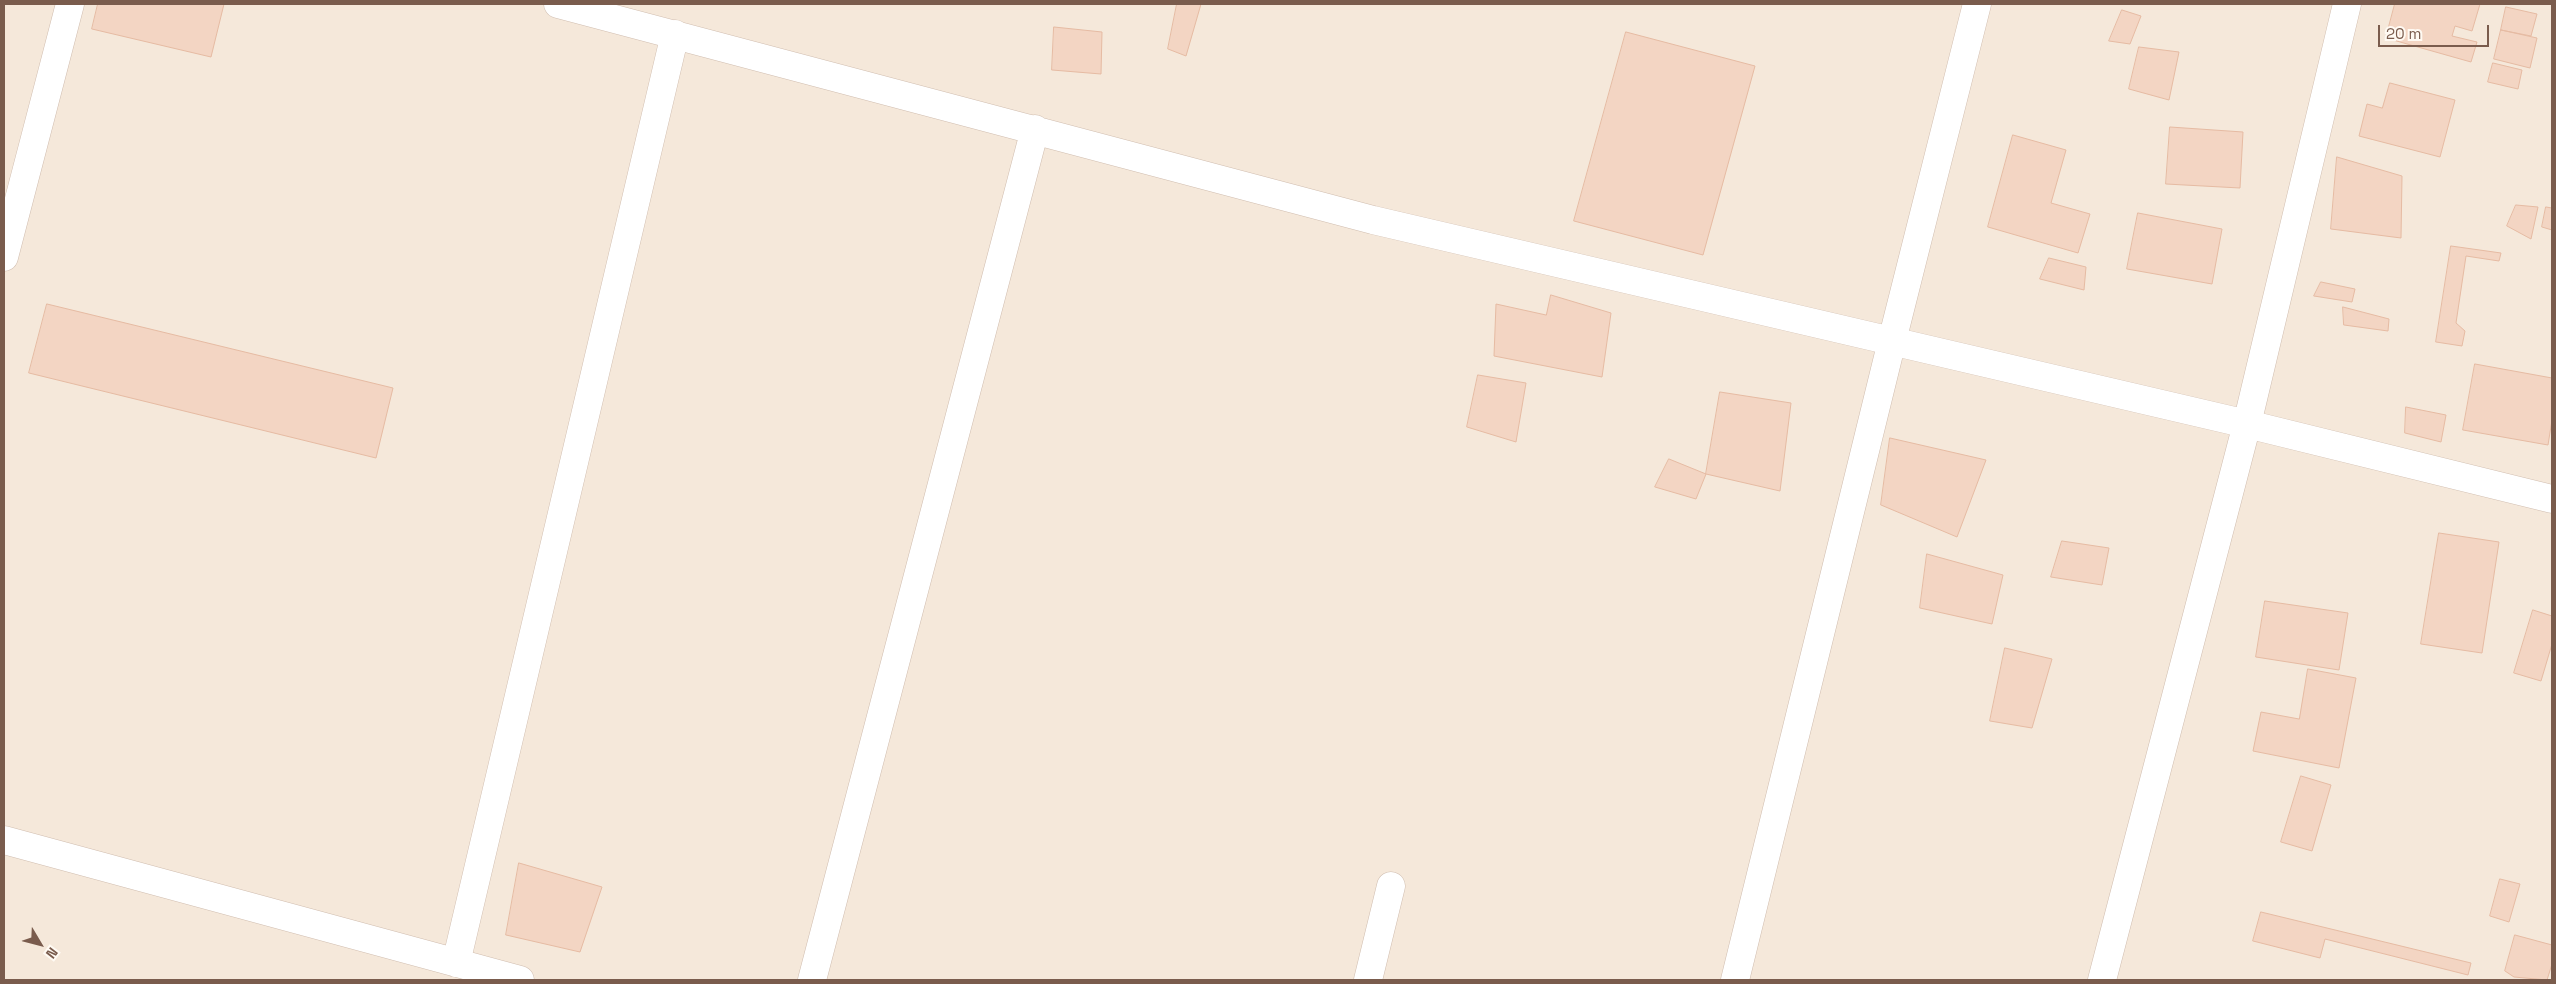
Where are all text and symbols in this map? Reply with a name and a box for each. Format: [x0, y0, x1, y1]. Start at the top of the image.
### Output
scale bar [2381, 15, 2492, 47]
text: 20 m [2386, 24, 2421, 43]
north arrow [15, 919, 65, 969]
text: N [42, 944, 62, 962]

